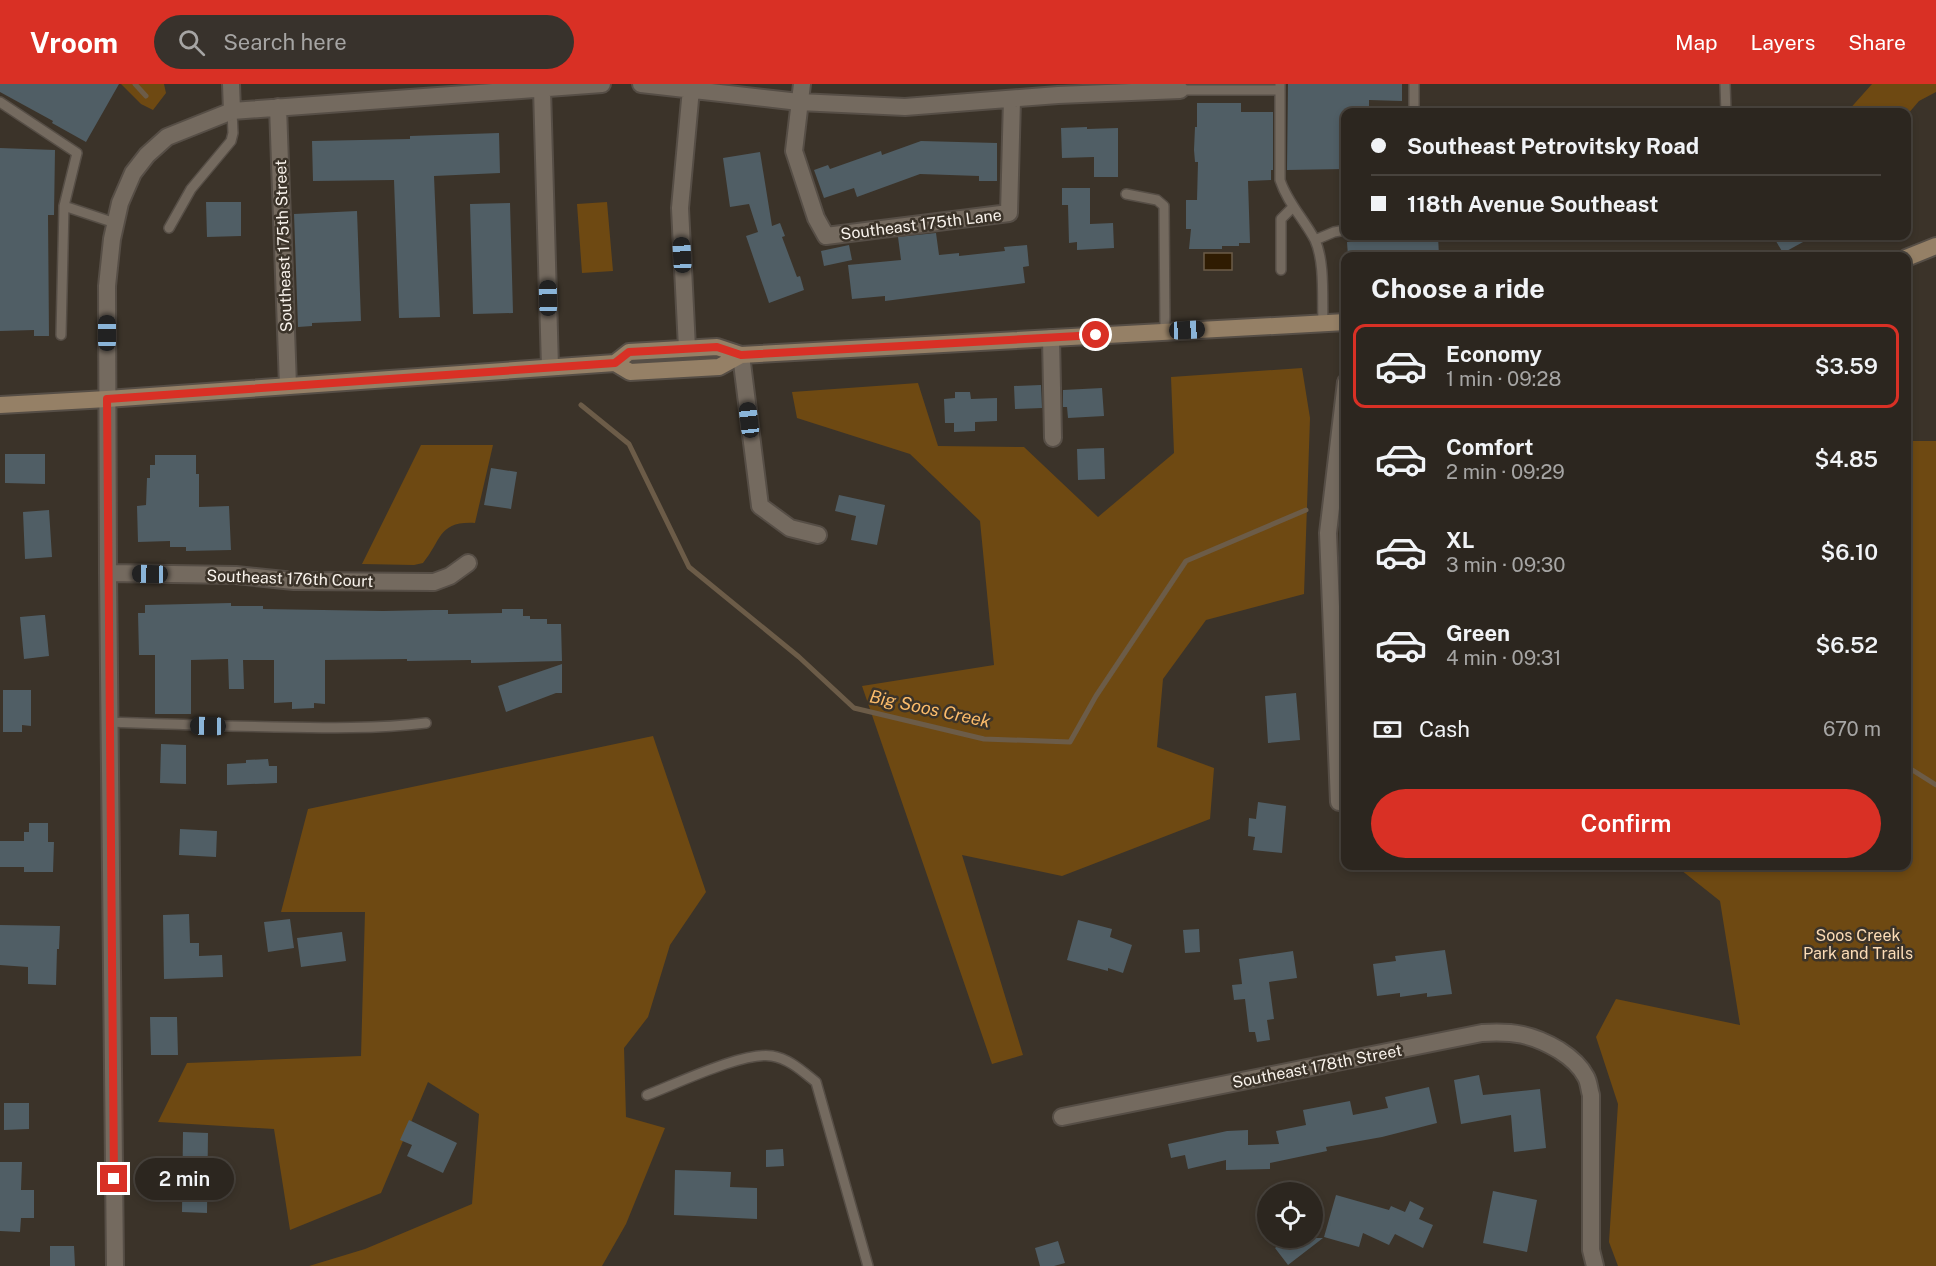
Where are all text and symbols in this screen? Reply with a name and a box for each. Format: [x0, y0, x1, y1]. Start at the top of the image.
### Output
search box [154, 15, 574, 69]
text: Vroom [30, 26, 118, 59]
icon: search [175, 26, 208, 59]
text: Search here [223, 29, 347, 55]
text: Map [1675, 30, 1718, 55]
text: Layers [1751, 30, 1815, 55]
text: Share [1848, 30, 1906, 55]
text: Southeast Petrovitsky Road [1407, 133, 1699, 159]
street label: Southeast 175th Street [271, 159, 296, 333]
text: 118th Avenue Southeast [1407, 191, 1658, 217]
street label: Southeast 175th Lane [839, 205, 1003, 244]
car [672, 237, 692, 273]
text: Choose a ride [1371, 272, 1545, 304]
car [539, 280, 557, 316]
car [98, 315, 116, 351]
car [1169, 320, 1205, 340]
route start [1082, 321, 1109, 348]
icon: car [1374, 339, 1428, 393]
text: Economy [1446, 341, 1542, 367]
text: $3.59 [1815, 353, 1878, 379]
text: 1 min · 09:28 [1446, 367, 1561, 391]
car [738, 401, 760, 439]
icon: car [1374, 432, 1428, 486]
text: Comfort [1446, 434, 1533, 460]
text: $4.85 [1815, 446, 1878, 472]
text: 2 min · 09:29 [1446, 460, 1565, 484]
icon: car [1374, 525, 1428, 579]
text: XL [1446, 527, 1474, 553]
text: $6.10 [1821, 539, 1878, 565]
text: 3 min · 09:30 [1446, 553, 1565, 577]
car [132, 565, 168, 583]
street label: Southeast 176th Court [206, 566, 374, 591]
icon: car [1374, 618, 1428, 672]
text: Green [1446, 620, 1510, 646]
text: $6.52 [1816, 632, 1878, 658]
text: 4 min · 09:31 [1446, 646, 1561, 670]
water label: Big Soos Creek [868, 685, 993, 732]
icon: cash [1371, 713, 1404, 746]
text: Cash [1419, 716, 1470, 742]
car [190, 717, 226, 735]
text: 670 m [1823, 717, 1881, 741]
button: Confirm [1371, 789, 1881, 858]
park label: Soos Creek Park and Trails [1803, 926, 1913, 963]
street label: Southeast 178th Street [1231, 1041, 1404, 1092]
callout: 2 min [135, 1158, 234, 1200]
route end [100, 1165, 127, 1192]
text: 2 min [159, 1167, 210, 1191]
map controls [1257, 1182, 1323, 1248]
button: locate [1257, 1182, 1323, 1248]

